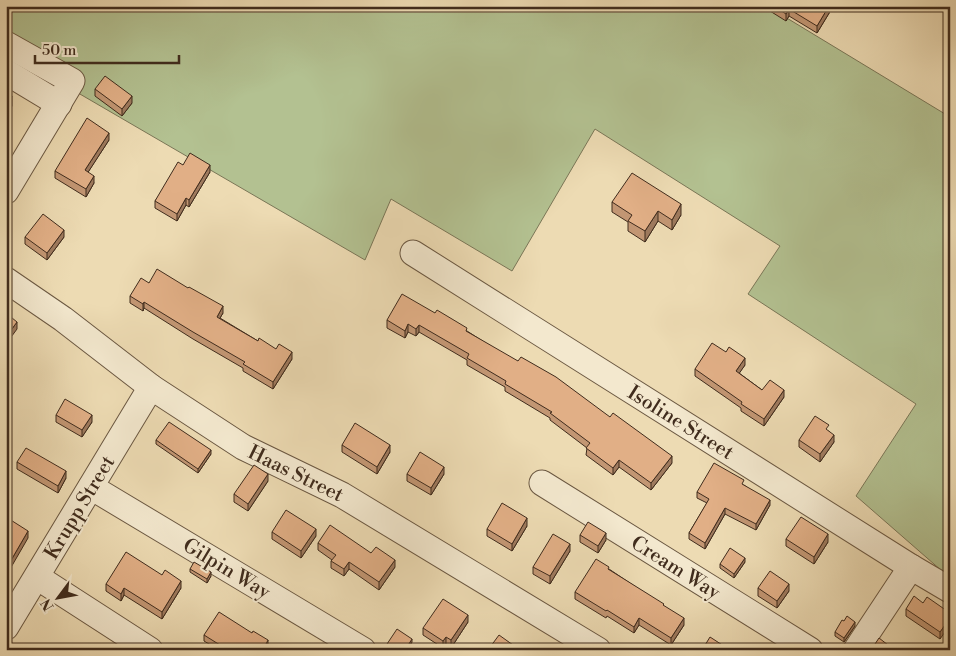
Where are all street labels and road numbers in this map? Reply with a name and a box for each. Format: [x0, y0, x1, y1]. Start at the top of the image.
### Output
street label: Isoline Street [622, 381, 738, 466]
street label: Haas Street [243, 440, 347, 508]
street label: Krupp Street [40, 451, 121, 564]
street label: Cream Way [626, 531, 725, 606]
street label: Gilpin Way [178, 533, 275, 605]

